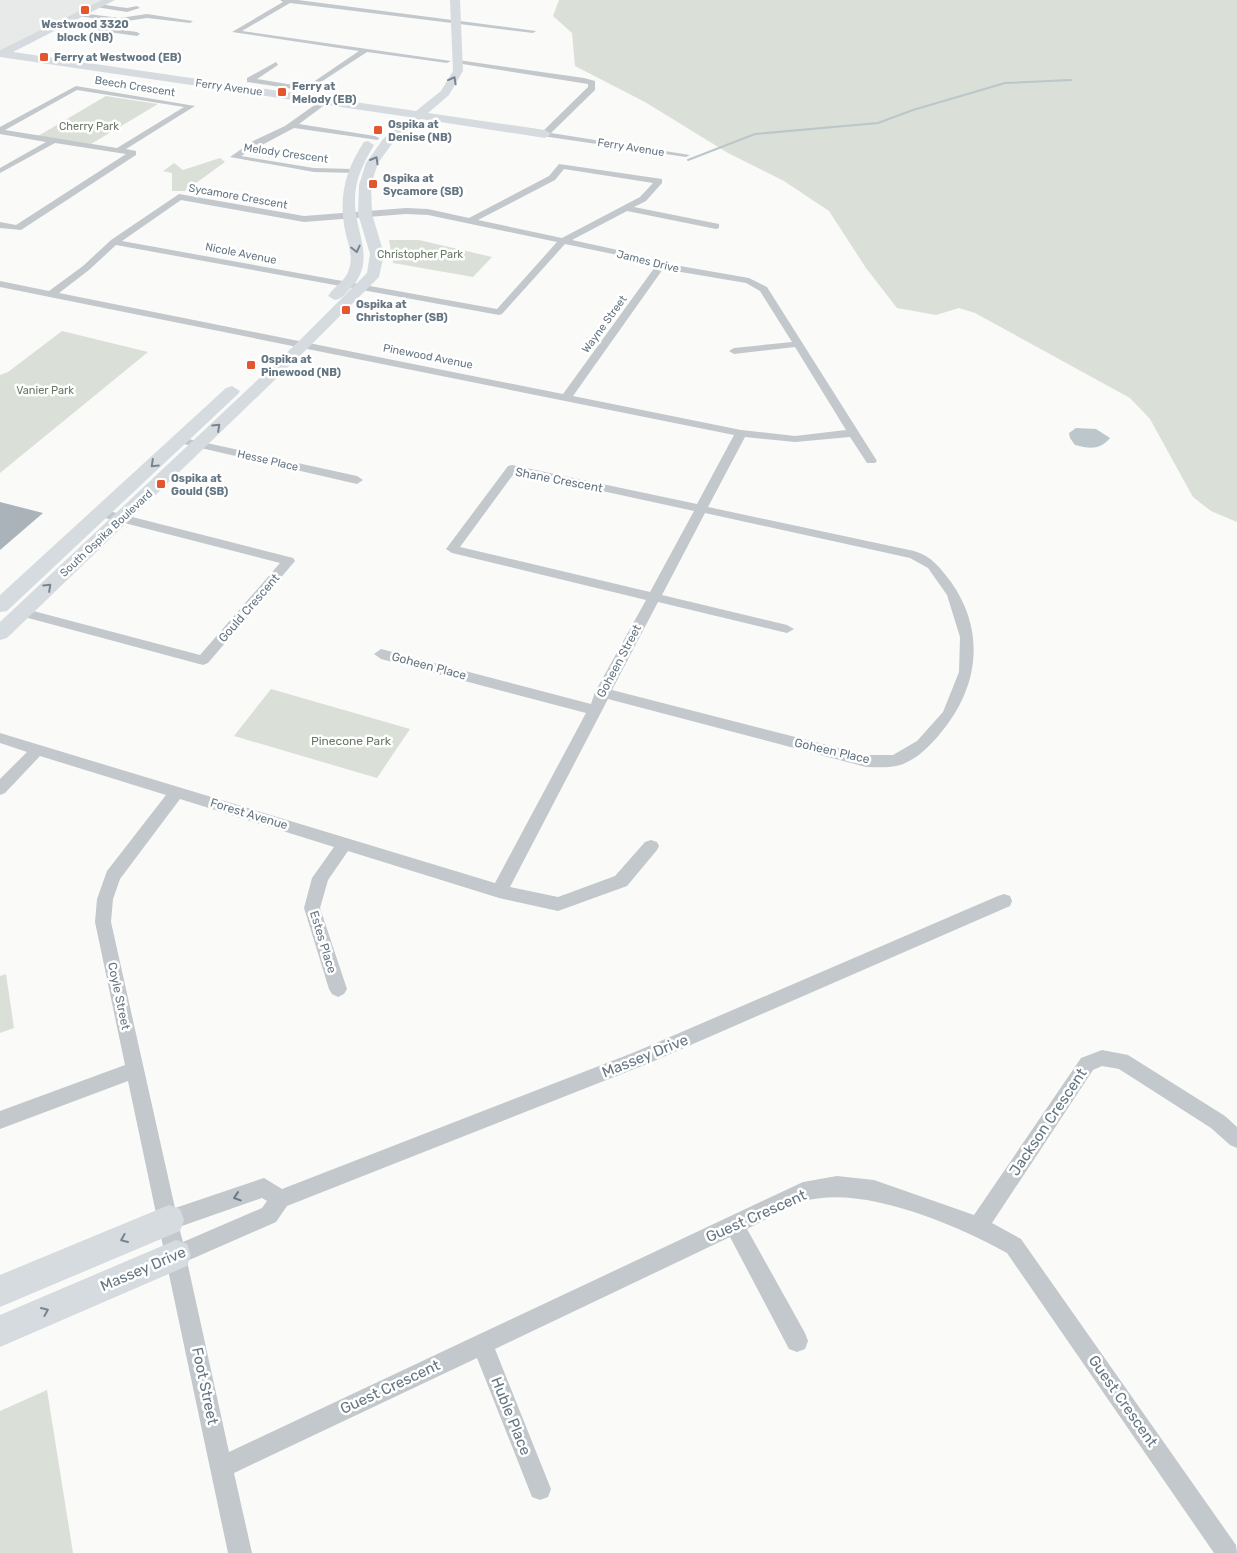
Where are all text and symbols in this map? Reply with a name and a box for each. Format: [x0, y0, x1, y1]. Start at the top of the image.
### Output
marker: Westwood 3320 block (NB) [79, 4, 91, 16]
place label: Westwood 3320 block (NB) [41, 18, 129, 44]
marker: Ferry at Westwood (EB) [38, 51, 50, 63]
place label: Ferry at Westwood (EB) [54, 51, 181, 64]
street label: Beech Crescent [94, 74, 177, 99]
street label: Ferry Avenue [195, 76, 263, 99]
one-way arrow [446, 76, 456, 85]
place label: Ferry at Melody (EB) [292, 80, 356, 106]
marker: Ferry at Melody (EB) [276, 86, 288, 98]
place label: Ospika at Denise (NB) [388, 118, 452, 144]
park label: Cherry Park [59, 120, 119, 133]
marker: Ospika at Denise (NB) [372, 124, 384, 136]
street label: Ferry Avenue [597, 136, 665, 159]
street label: Melody Crescent [243, 141, 330, 166]
one-way arrow [368, 157, 378, 166]
place label: Ospika at Sycamore (SB) [383, 172, 463, 198]
marker: Ospika at Sycamore (SB) [367, 178, 379, 190]
street label: Sycamore Crescent [187, 181, 289, 212]
street label: Nicole Avenue [204, 240, 278, 267]
one-way arrow [350, 245, 361, 254]
street label: James Drive [615, 247, 680, 275]
park label: Christopher Park [377, 248, 463, 261]
street label: Wayne Street [579, 292, 630, 356]
place label: Ospika at Christopher (SB) [356, 298, 448, 324]
marker: Ospika at Christopher (SB) [340, 304, 352, 316]
street label: Pinewood Avenue [382, 341, 474, 372]
place label: Ospika at Pinewood (NB) [261, 353, 341, 379]
marker: Ospika at Pinewood (NB) [245, 359, 257, 371]
park label: Vanier Park [16, 384, 74, 397]
one-way arrow [211, 424, 220, 433]
street label: Hesse Place [236, 447, 300, 474]
one-way arrow [150, 458, 159, 467]
street label: Shane Crescent [514, 465, 604, 495]
place label: Ospika at Gould (SB) [171, 472, 228, 498]
marker: Ospika at Gould (SB) [155, 478, 167, 490]
street label: South Ospika Boulevard [57, 487, 155, 580]
street label: Gould Crescent [216, 571, 283, 645]
one-way arrow [42, 584, 51, 593]
street label: Goheen Street [594, 622, 644, 700]
street label: Goheen Place [390, 649, 468, 683]
park label: Pinecone Park [311, 734, 392, 748]
street label: Goheen Place [793, 736, 871, 767]
street label: Forest Avenue [209, 796, 290, 833]
street label: Estes Place [307, 909, 339, 975]
street label: Coyle Street [105, 961, 133, 1031]
street label: Massey Drive [599, 1031, 691, 1081]
street label: Jackson Crescent [1005, 1065, 1091, 1179]
street label: Guest Crescent [703, 1186, 809, 1246]
one-way arrow [233, 1191, 241, 1201]
one-way arrow [120, 1233, 129, 1243]
street label: Massey Drive [97, 1243, 189, 1295]
one-way arrow [40, 1307, 49, 1318]
street label: Foot Street [188, 1346, 222, 1426]
street label: Guest Crescent [1085, 1352, 1161, 1450]
street label: Guest Crescent [337, 1356, 443, 1418]
street label: Huble Place [487, 1374, 535, 1458]

